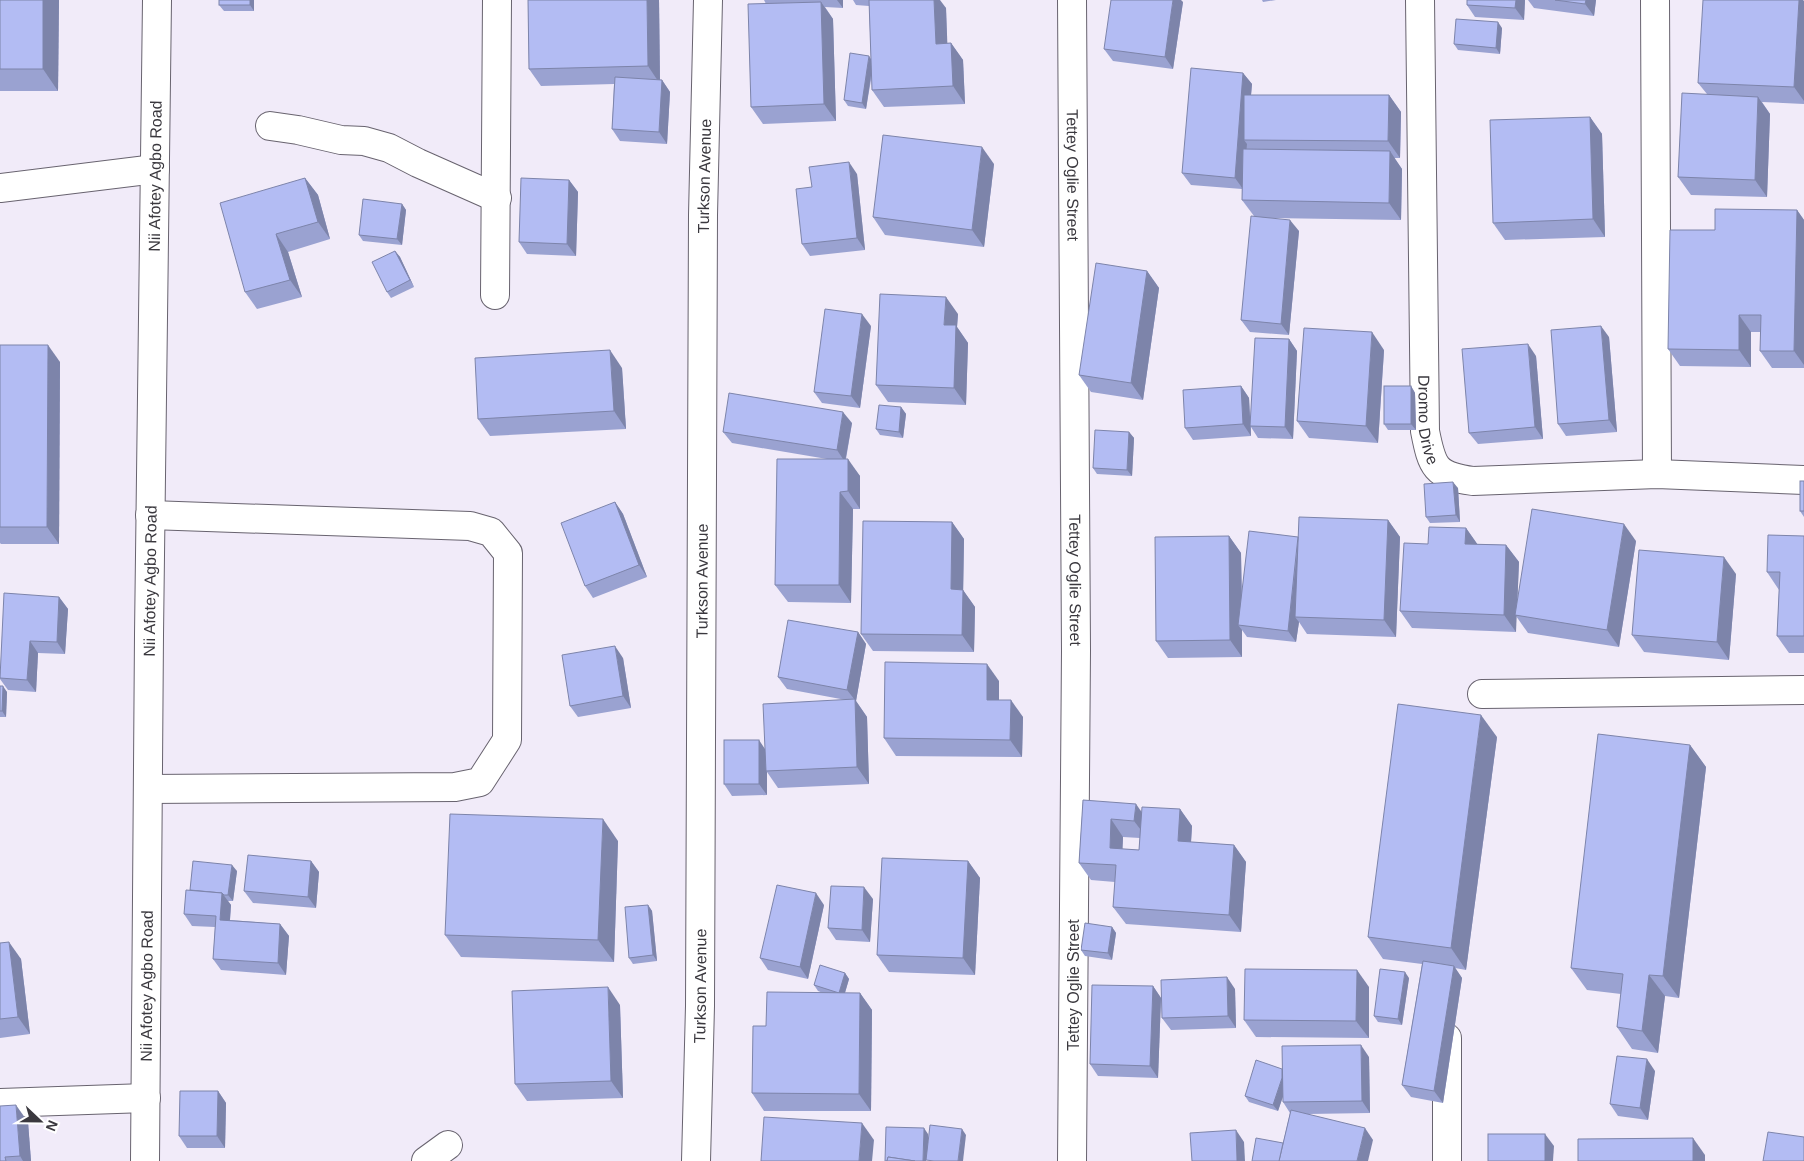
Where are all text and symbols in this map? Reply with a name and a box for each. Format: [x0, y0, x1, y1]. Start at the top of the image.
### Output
street label: Nii Afotey Agbo Road [145, 100, 164, 252]
street label: Tettey Oglie Street [1064, 109, 1082, 241]
street label: Turkson Avenue [694, 118, 714, 233]
street label: Dromo Drive [1416, 375, 1442, 467]
street label: Nii Afotey Agbo Road [140, 505, 159, 657]
street label: Tettey Oglie Street [1067, 514, 1084, 646]
street label: Turkson Avenue [693, 524, 710, 638]
street label: Nii Afotey Agbo Road [137, 910, 155, 1062]
street label: Tettey Oglie Street [1065, 919, 1082, 1051]
street label: Turkson Avenue [691, 929, 709, 1044]
north arrow [15, 1096, 65, 1146]
text: N [43, 1118, 61, 1134]

